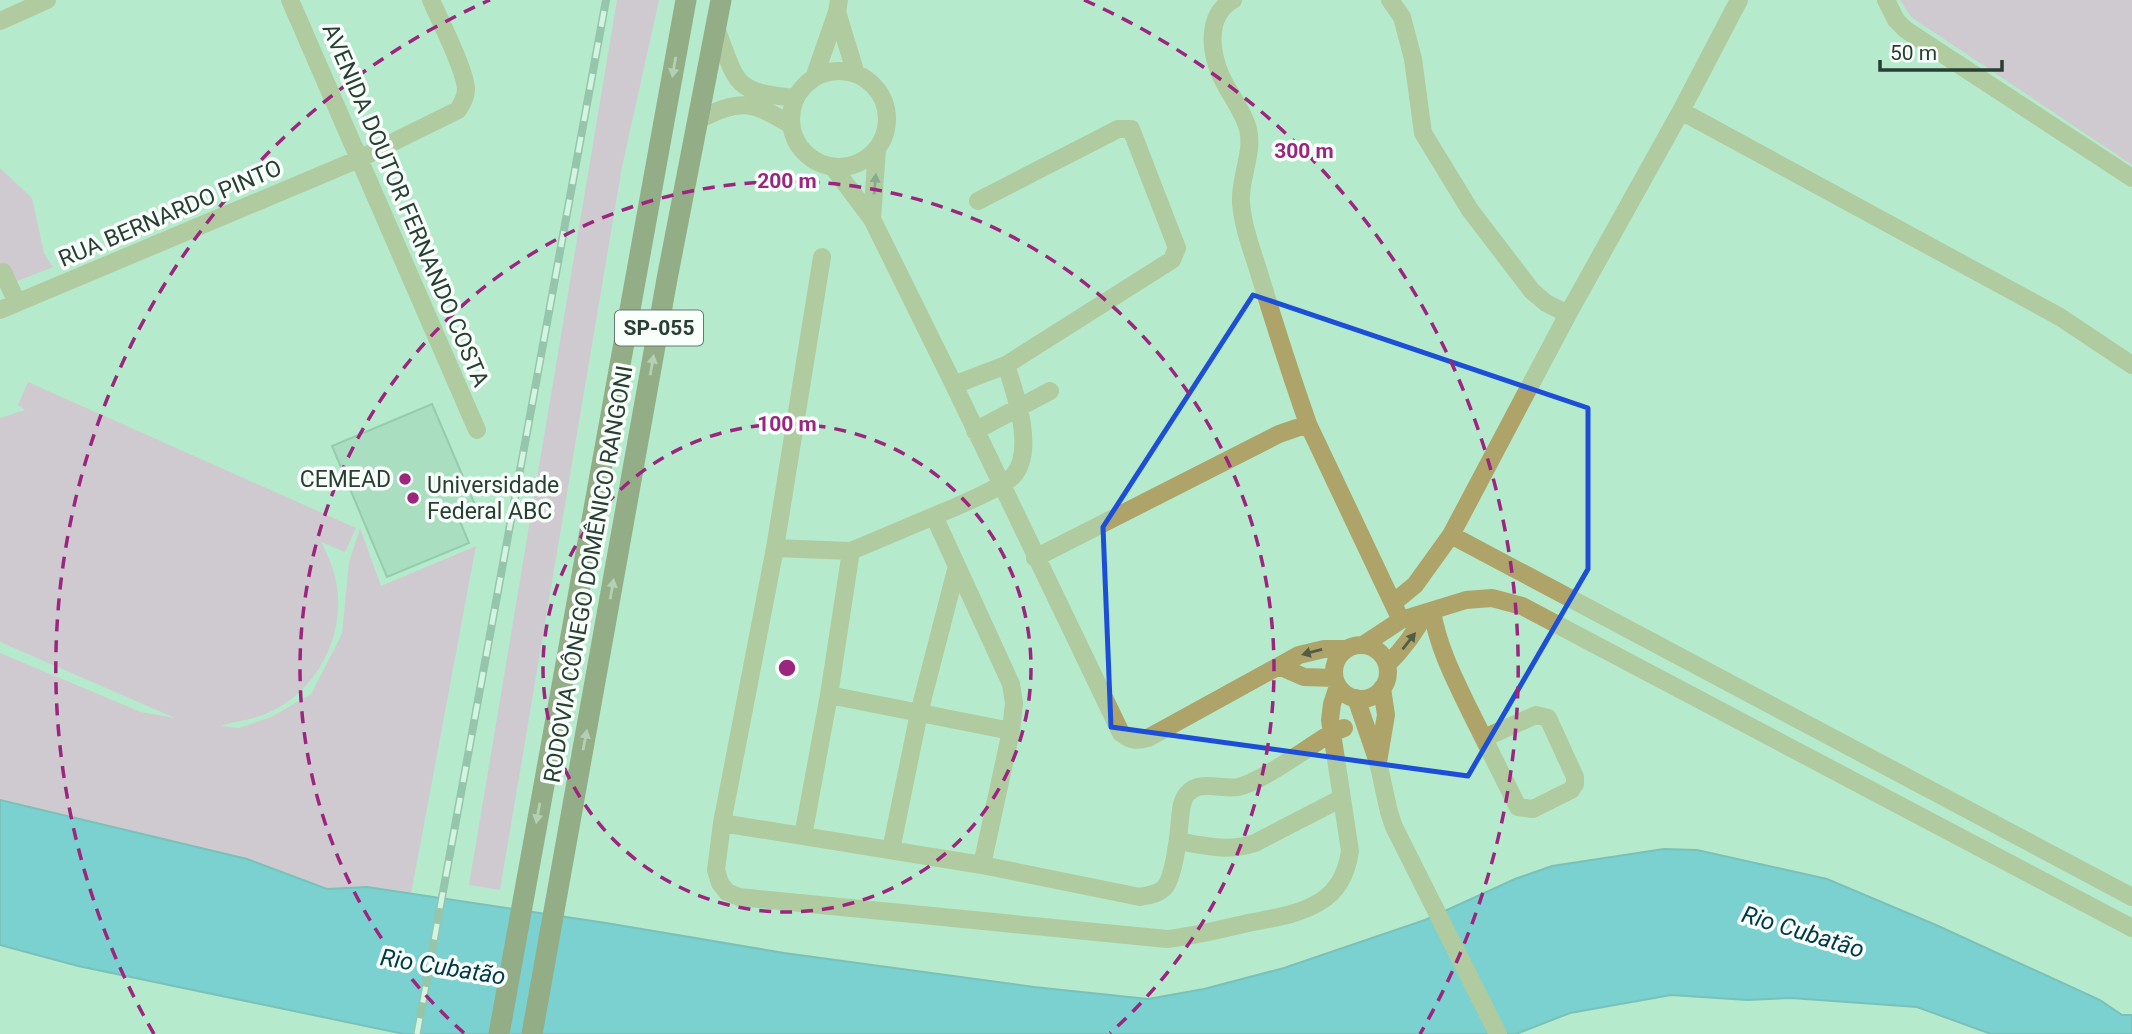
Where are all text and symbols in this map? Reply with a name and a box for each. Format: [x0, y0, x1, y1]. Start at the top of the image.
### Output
street label: AVENIDA DOUTOR FERNANDO COSTA [317, 20, 495, 391]
scale bar [1880, 28, 2002, 72]
text: 50 m [1890, 41, 1937, 65]
one-way arrow [668, 56, 679, 78]
text: 300 m [1274, 139, 1334, 163]
street label: RUA BERNARDO PINTO [55, 154, 286, 273]
text: 200 m [757, 169, 817, 193]
one-way arrow [869, 173, 880, 195]
road number: SP-055 [615, 310, 703, 346]
one-way arrow [647, 354, 658, 376]
street label: RODOVIA CÔNEGO DOMÊNICO RANGONI [537, 363, 639, 785]
text: 100 m [757, 412, 817, 436]
place label: CEMEAD [300, 466, 391, 493]
marker: CEMEAD [397, 471, 413, 487]
place label: Universidade Federal ABC [427, 472, 559, 525]
marker: Universidade Federal ABC [405, 490, 421, 506]
one-way arrow [607, 578, 618, 600]
one-way arrow [1401, 632, 1415, 650]
one-way arrow [1301, 647, 1323, 658]
centre of rings [775, 656, 799, 680]
one-way arrow [580, 729, 591, 751]
one-way arrow [532, 802, 543, 824]
water label: Rio Cubatão [1738, 900, 1868, 964]
water label: Rio Cubatão [378, 943, 508, 991]

